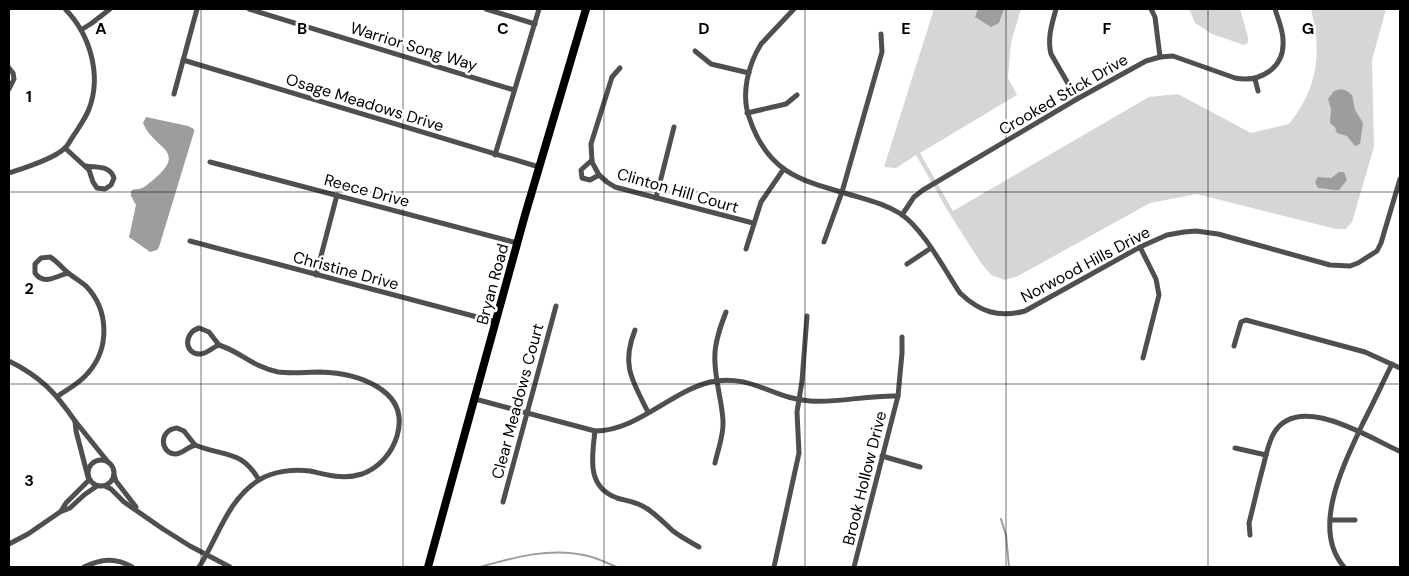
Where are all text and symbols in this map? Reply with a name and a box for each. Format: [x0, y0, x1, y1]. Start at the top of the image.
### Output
street label: Warrior Song Way [348, 17, 480, 76]
text: A [95, 18, 107, 39]
text: B [297, 18, 307, 39]
text: C [497, 18, 509, 39]
text: D [698, 18, 710, 39]
text: E [901, 18, 911, 39]
text: F [1103, 18, 1112, 39]
text: G [1302, 18, 1314, 39]
street label: Crooked Stick Drive [995, 49, 1132, 140]
street label: Osage Meadows Drive [283, 68, 446, 136]
text: 1 [26, 86, 32, 107]
street label: Clinton Hill Court [615, 163, 741, 218]
street label: Reece Drive [322, 169, 412, 212]
street label: Norwood Hills Drive [1017, 221, 1154, 307]
street label: Bryan Road [472, 241, 513, 327]
street label: Christine Drive [291, 246, 401, 295]
text: 2 [24, 278, 34, 299]
street label: Clear Meadows Court [487, 321, 548, 481]
street label: Brook Hollow Drive [838, 409, 891, 547]
text: 3 [24, 470, 34, 491]

